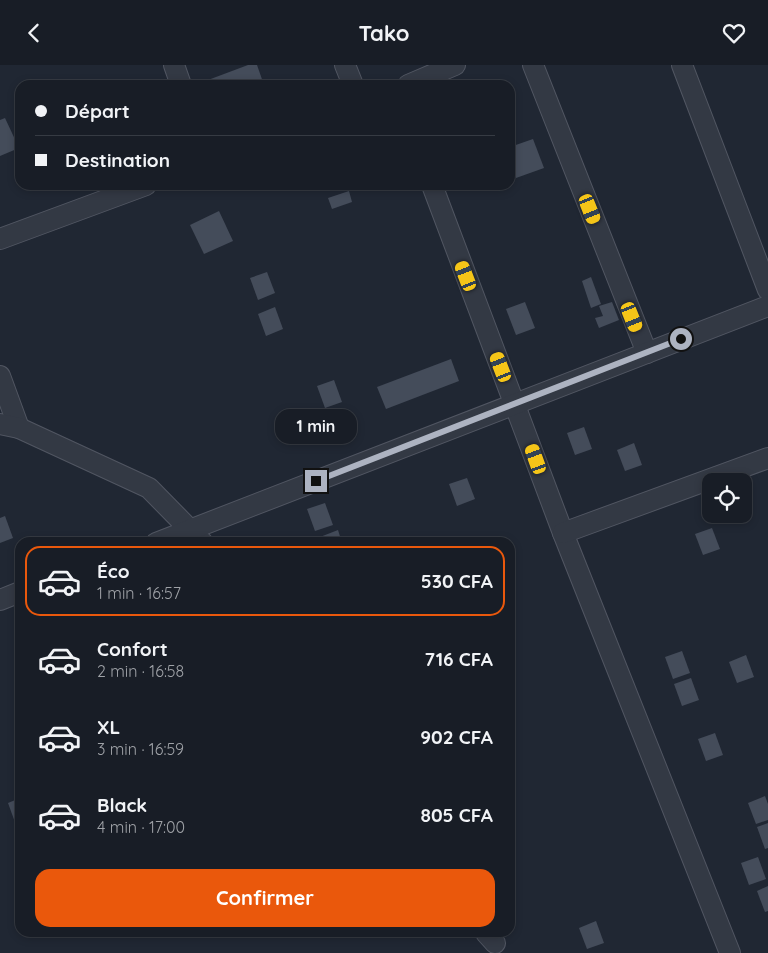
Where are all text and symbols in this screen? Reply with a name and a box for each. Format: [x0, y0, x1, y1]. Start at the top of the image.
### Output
icon: back [20, 19, 48, 47]
text: Tako [358, 19, 410, 47]
icon: heart [720, 19, 748, 47]
text: Départ [65, 99, 130, 123]
text: Destination [65, 148, 170, 172]
car [577, 192, 602, 226]
car [453, 259, 478, 293]
car [619, 300, 644, 334]
route start [670, 328, 692, 350]
car [488, 350, 513, 384]
callout: 1 min [275, 409, 357, 443]
text: 1 min [297, 416, 335, 436]
car [523, 442, 548, 476]
route end [305, 470, 327, 492]
map controls [702, 473, 752, 523]
button: locate [702, 473, 752, 523]
icon: car [37, 559, 82, 604]
text: Éco [97, 559, 130, 583]
text: 530 CFA [421, 569, 493, 593]
text: 1 min · 16:57 [97, 583, 181, 603]
icon: car [37, 637, 82, 682]
text: Confort [97, 637, 168, 661]
text: 716 CFA [424, 647, 493, 671]
text: 2 min · 16:58 [97, 661, 184, 681]
icon: car [37, 715, 82, 760]
text: XL [97, 715, 120, 739]
text: 902 CFA [420, 725, 493, 749]
text: 3 min · 16:59 [97, 739, 184, 759]
icon: car [37, 793, 82, 838]
text: Black [97, 793, 147, 817]
text: 805 CFA [421, 803, 493, 827]
text: 4 min · 17:00 [97, 817, 185, 837]
button: Confirmer [35, 869, 495, 927]

